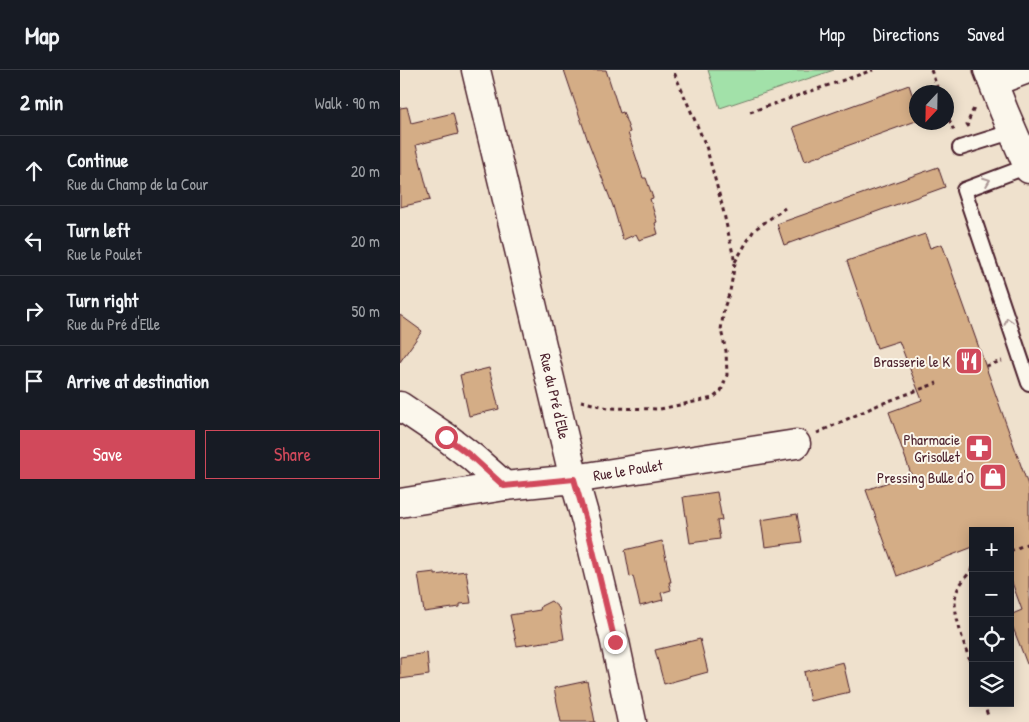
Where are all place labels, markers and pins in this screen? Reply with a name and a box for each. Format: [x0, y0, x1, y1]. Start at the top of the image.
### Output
restaurant icon: Brasserie le K [954, 346, 984, 376]
place label: Brasserie le K [873, 351, 950, 372]
place label: Pharmacie Grisollet [904, 429, 961, 467]
pharmacy icon: Pharmacie Grisollet [964, 433, 994, 463]
shop icon: Pressing Bulle d'O [978, 462, 1008, 492]
place label: Pressing Bulle d'O [877, 467, 974, 488]

